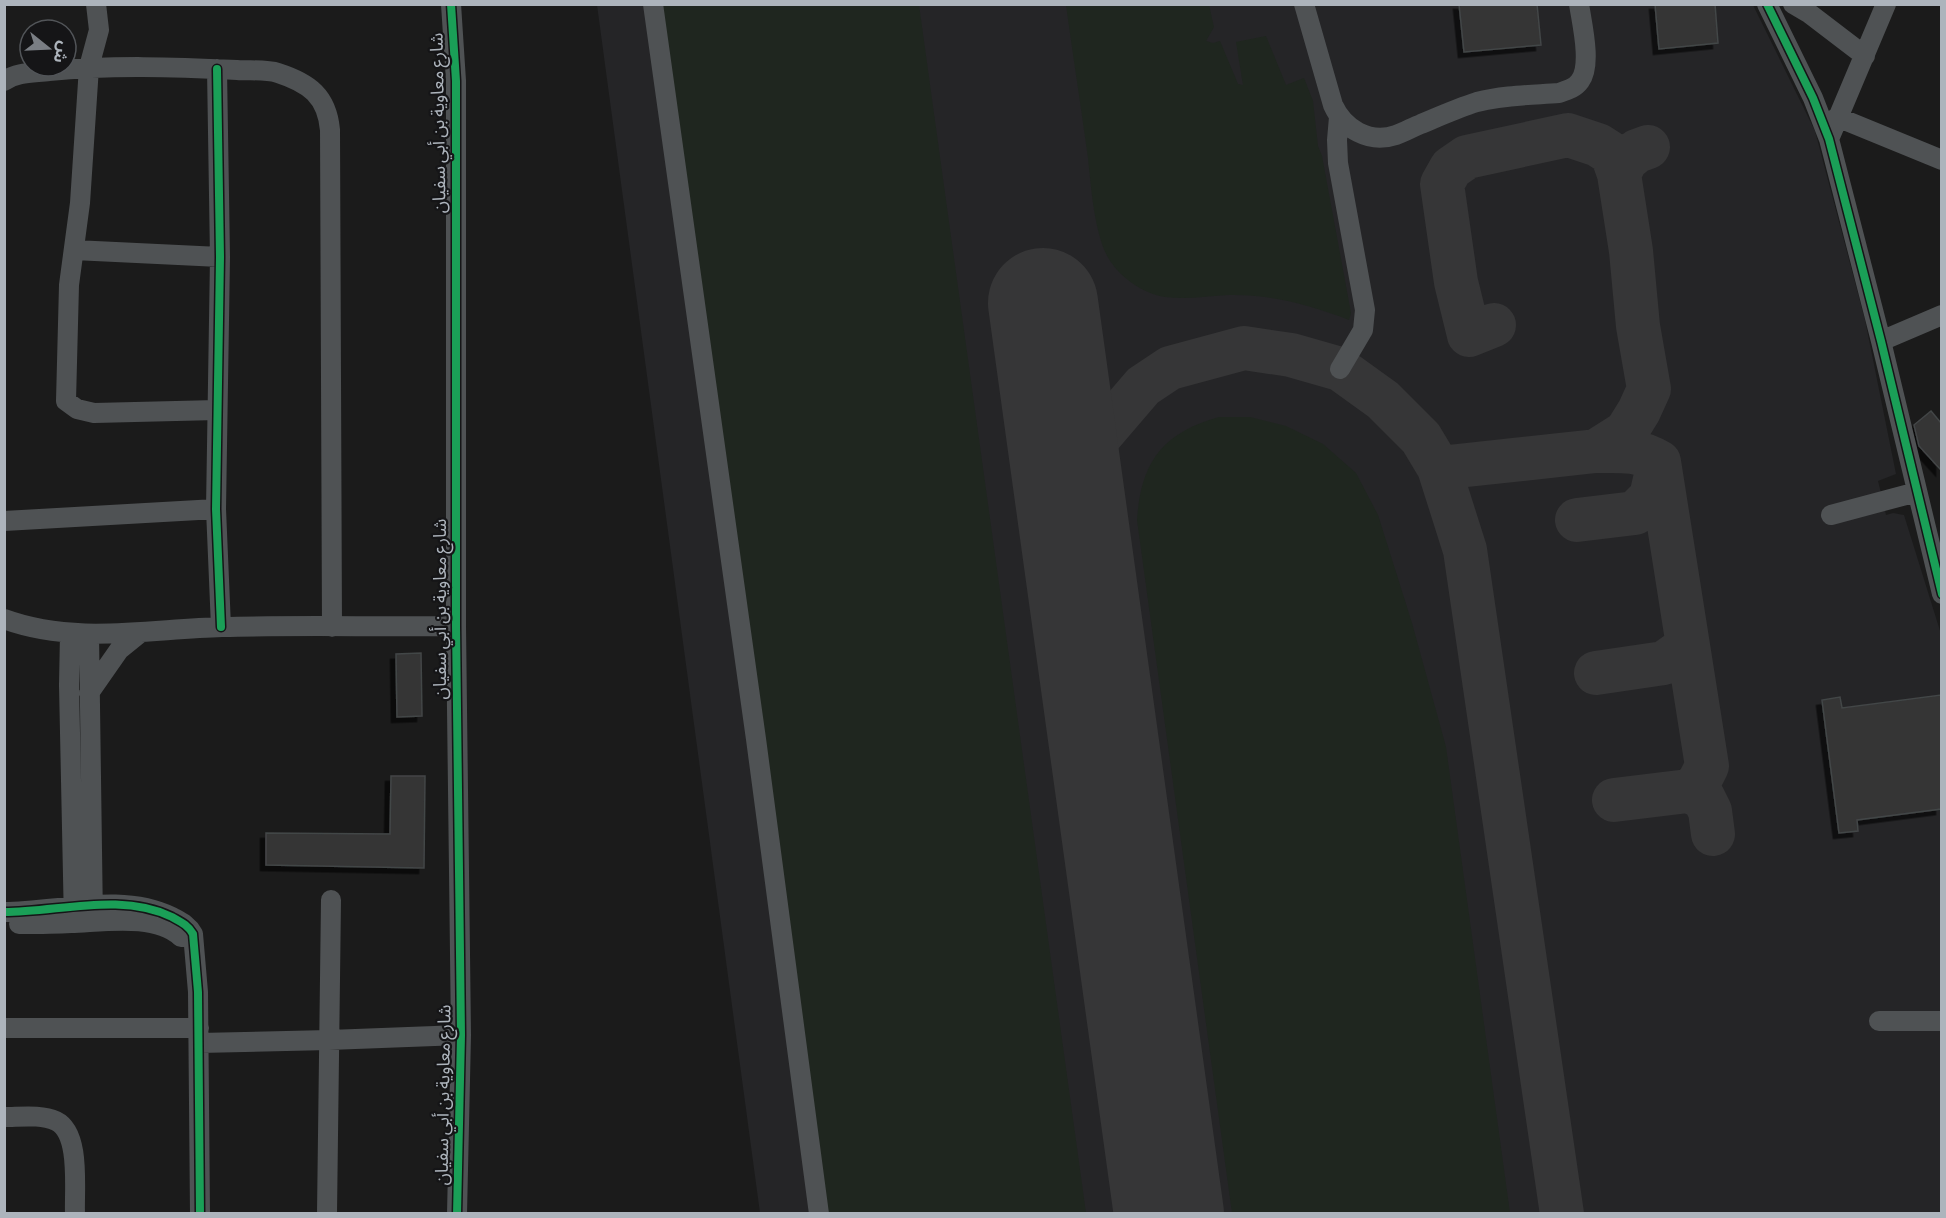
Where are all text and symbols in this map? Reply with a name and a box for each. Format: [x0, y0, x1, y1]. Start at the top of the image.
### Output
north arrow [18, 18, 78, 78]
street label: شارع معاوية بن أبي سفيان [425, 32, 454, 214]
text: ش [49, 39, 72, 65]
street label: شارع معاوية بن أبي سفيان [429, 519, 454, 699]
street label: شارع معاوية بن أبي سفيان [430, 1004, 459, 1186]

